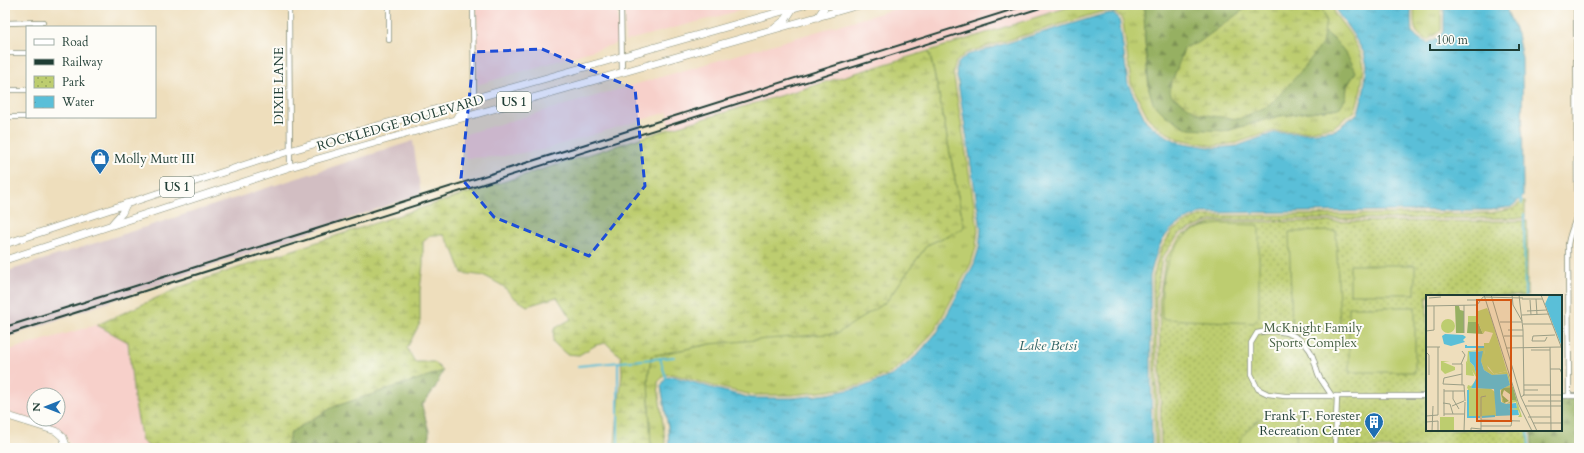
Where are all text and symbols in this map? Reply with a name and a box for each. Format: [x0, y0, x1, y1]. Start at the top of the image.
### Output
legend [26, 26, 156, 118]
scale bar [1430, 26, 1519, 52]
text: 100 m [1436, 32, 1469, 48]
text: Road [62, 34, 89, 50]
street label: DIXIE LANE [270, 47, 288, 125]
text: Railway [62, 54, 104, 70]
text: Park [62, 74, 86, 90]
street label: ROCKLEDGE BOULEVARD [315, 90, 486, 155]
road number: US 1 [497, 92, 531, 112]
text: Water [61, 94, 95, 110]
shop icon: Molly Mutt III [89, 147, 111, 175]
place label: Molly Mutt III [114, 150, 195, 168]
road number: US 1 [160, 177, 194, 197]
inset map [1426, 295, 1562, 431]
park label: McKnight Family Sports Complex [1264, 319, 1363, 352]
water label: Lake Betsi [1019, 336, 1077, 355]
north arrow [26, 387, 66, 427]
text: N [29, 402, 44, 412]
place label: Frank T. Forester Recreation Center [1259, 407, 1360, 440]
building icon: Frank T. Forester Recreation Center [1363, 411, 1385, 439]

